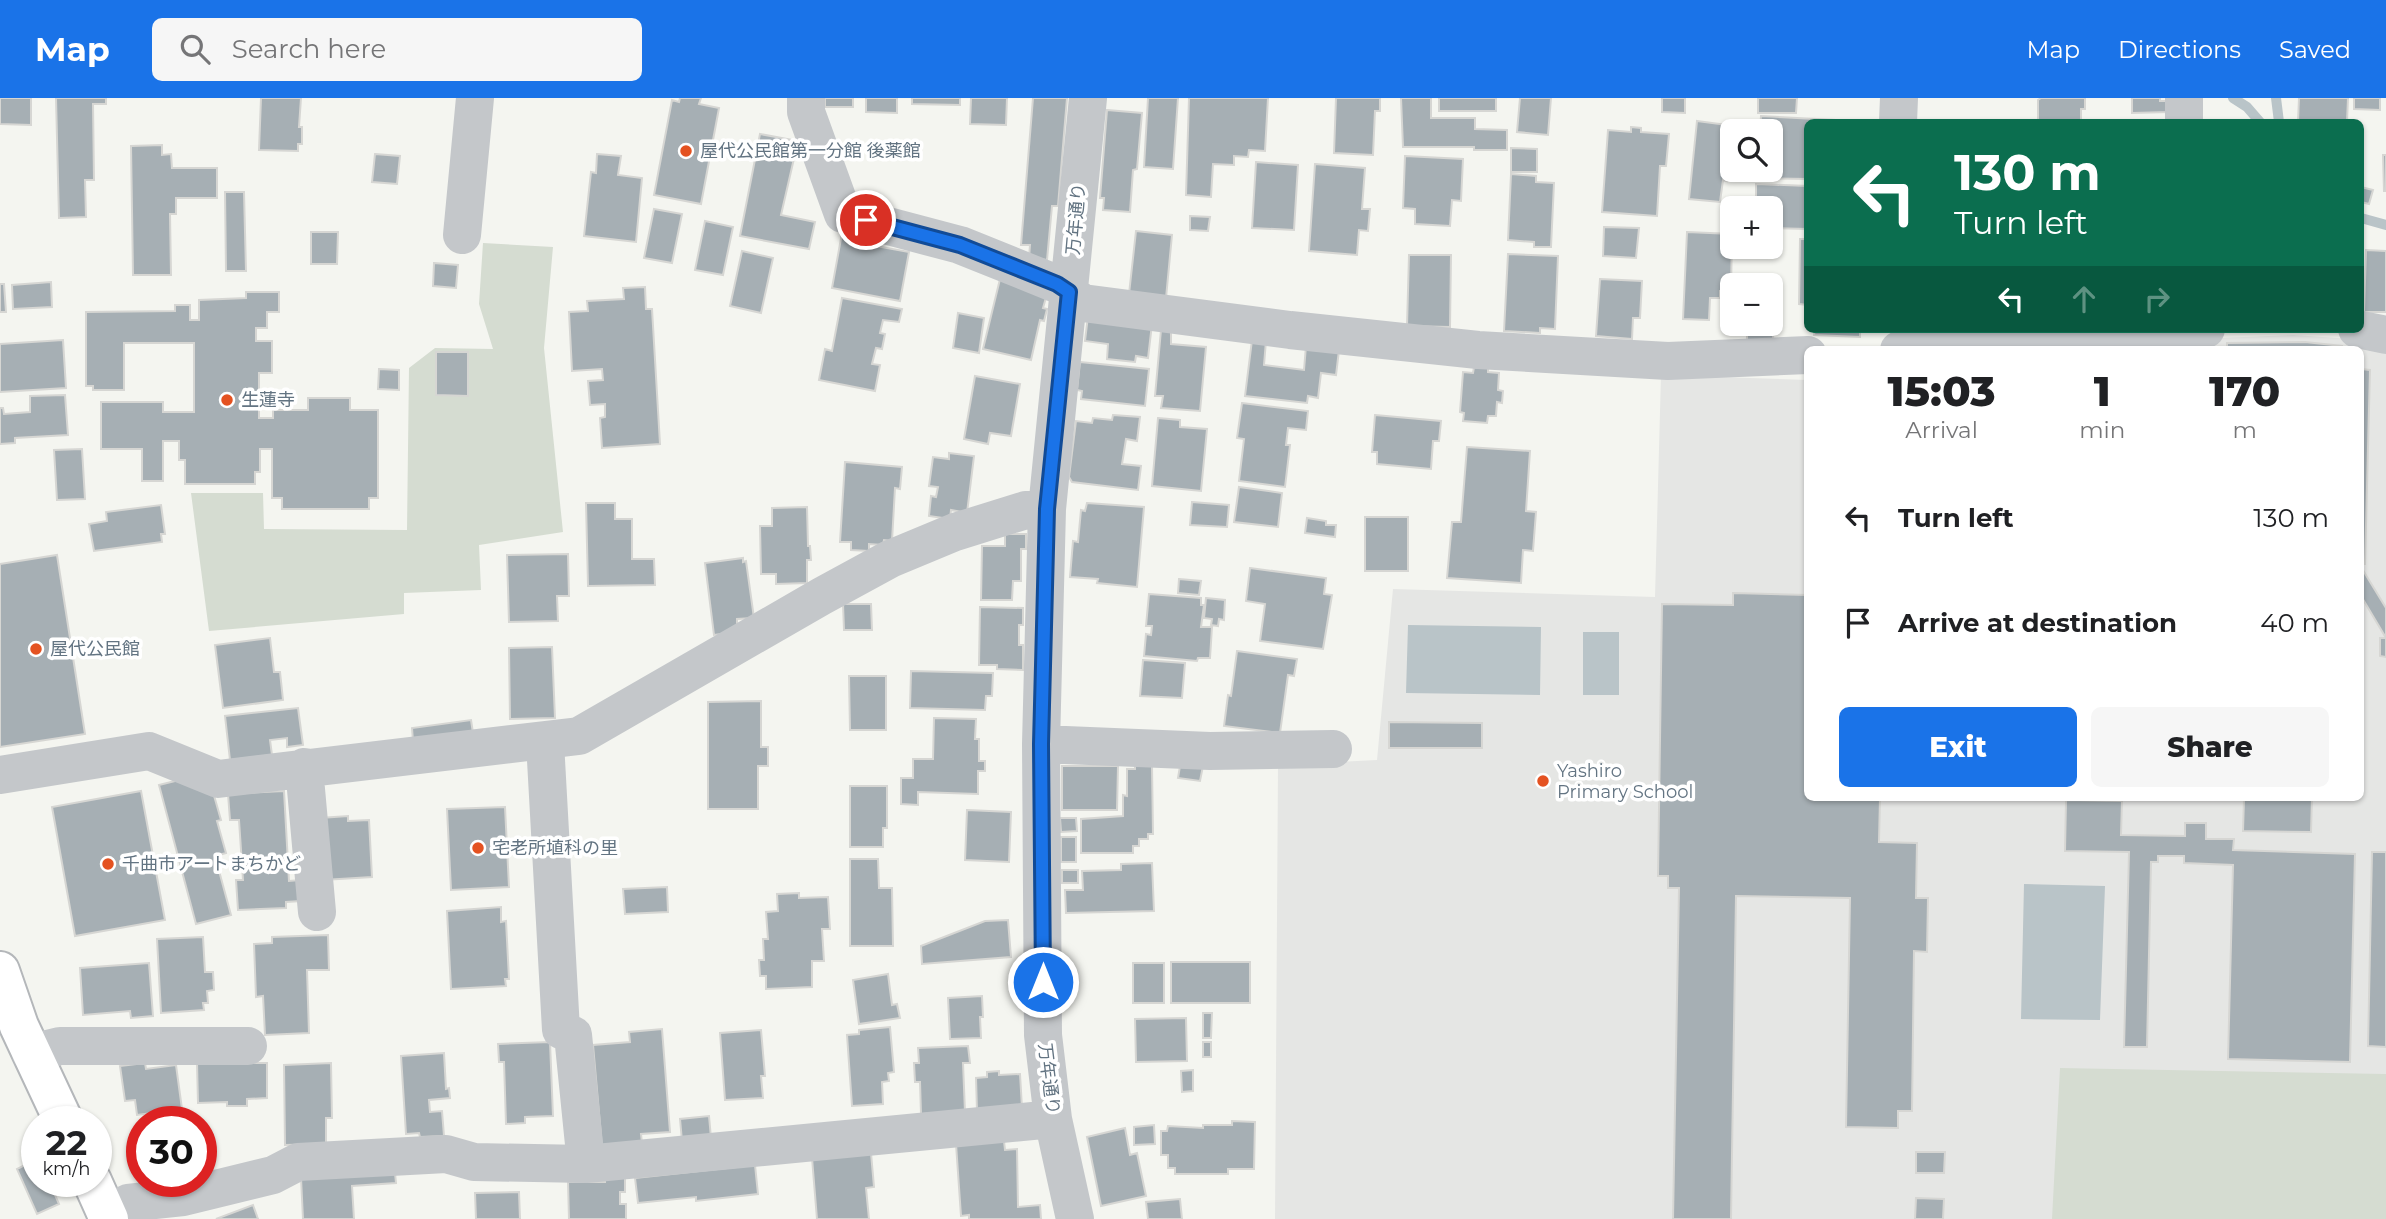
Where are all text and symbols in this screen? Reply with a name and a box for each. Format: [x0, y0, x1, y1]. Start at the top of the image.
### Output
search box [152, 18, 642, 81]
text: Map [35, 29, 110, 69]
icon: search [176, 30, 214, 68]
text: Search here [232, 33, 386, 65]
text: Map [2027, 35, 2080, 64]
text: Directions [2118, 35, 2241, 64]
text: Saved [2279, 35, 2351, 64]
map controls [1720, 119, 1783, 336]
button: search [1720, 119, 1783, 182]
place label: 屋代公民館第一分館 後薬館 [700, 140, 921, 162]
marker: 屋代公民館第一分館 後薬館 [678, 143, 694, 159]
text: 130 m [1954, 143, 2101, 202]
icon: left [1839, 147, 1930, 238]
street label: 万年通り [1062, 182, 1090, 256]
pin [836, 190, 896, 250]
button: + [1720, 196, 1783, 259]
icon: arrive [847, 201, 885, 239]
text: Turn left [1954, 203, 2088, 242]
button: − [1720, 273, 1783, 336]
icon: left [1992, 280, 2030, 318]
icon: ahead [2065, 280, 2103, 318]
icon: right [2138, 280, 2176, 318]
text: 15:03 [1888, 365, 1996, 417]
text: 1 [2094, 365, 2111, 417]
text: 170 [2209, 365, 2280, 417]
place label: 生蓮寺 [241, 389, 295, 411]
marker: 生蓮寺 [219, 392, 235, 408]
text: Arrival [1905, 416, 1978, 444]
text: min [2079, 416, 2125, 444]
text: m [2232, 416, 2257, 444]
icon: left [1839, 499, 1877, 537]
text: Turn left [1898, 502, 2014, 534]
text: 130 m [2253, 502, 2329, 534]
icon: arrive [1839, 604, 1877, 642]
text: Arrive at destination [1898, 607, 2177, 639]
text: 40 m [2260, 607, 2329, 639]
place label: 屋代公民館 [50, 638, 140, 660]
marker: 屋代公民館 [28, 641, 44, 657]
button: Exit [1839, 707, 2077, 787]
button: Share [2091, 707, 2329, 787]
place label: Yashiro Primary School [1557, 760, 1693, 803]
marker: Yashiro Primary School [1535, 773, 1551, 789]
place label: 宅老所埴科の里 [492, 837, 618, 859]
marker: 宅老所埴科の里 [470, 840, 486, 856]
place label: 千曲市アートまちかど [122, 853, 301, 875]
marker: 千曲市アートまちかど [100, 856, 116, 872]
position arrow [1006, 945, 1080, 1019]
street label: 万年通り [1034, 1042, 1064, 1116]
speed limit sign: 30 [126, 1106, 217, 1197]
text: 22 [46, 1121, 87, 1164]
text: km/h [42, 1158, 91, 1180]

